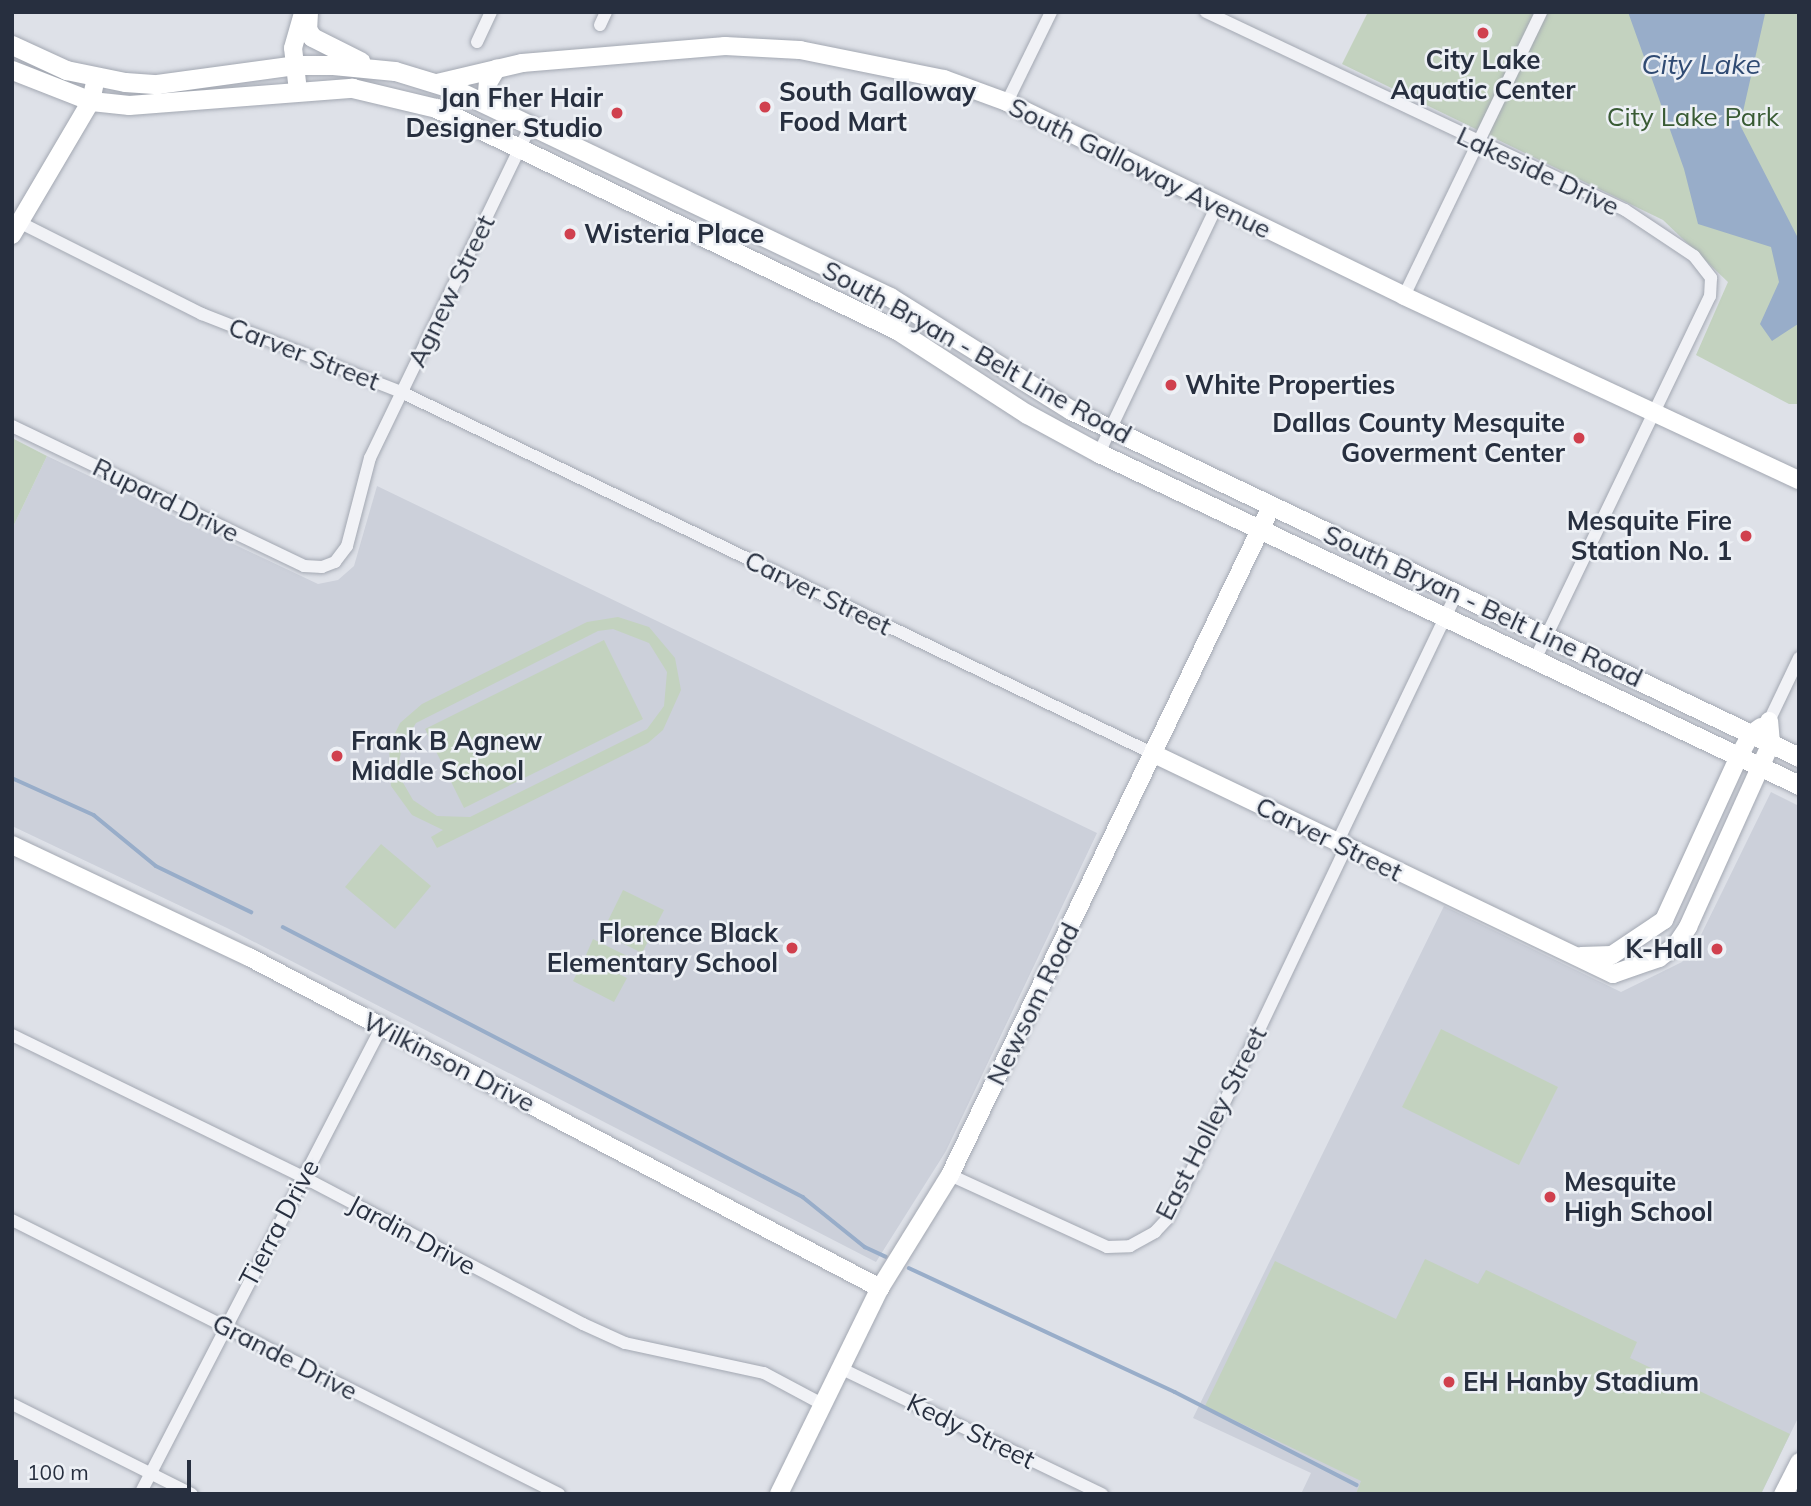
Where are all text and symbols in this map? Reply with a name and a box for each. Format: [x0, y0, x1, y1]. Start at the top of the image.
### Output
marker: City Lake Aquatic Center [1475, 25, 1491, 41]
place label: City Lake Aquatic Center [1391, 44, 1575, 106]
water label: City Lake [1641, 47, 1761, 81]
place label: South Galloway Food Mart [779, 76, 976, 138]
place label: Jan Fher Hair Designer Studio [405, 82, 603, 144]
street label: South Galloway Avenue [1004, 91, 1276, 245]
marker: South Galloway Food Mart [757, 99, 773, 115]
park label: City Lake Park [1607, 101, 1779, 133]
marker: Jan Fher Hair Designer Studio [609, 105, 625, 121]
street label: Lakeside Drive [1452, 120, 1624, 222]
street label: Agnew Street [401, 210, 501, 372]
place label: Wisteria Place [584, 218, 764, 250]
marker: Wisteria Place [562, 226, 578, 242]
street label: South Bryan - Belt Line Road [817, 254, 1137, 450]
street label: Carver Street [224, 311, 384, 397]
place label: White Properties [1185, 369, 1395, 401]
marker: White Properties [1163, 377, 1179, 393]
place label: Dallas County Mesquite Goverment Center [1272, 407, 1565, 468]
marker: Dallas County Mesquite Goverment Center [1571, 430, 1587, 446]
street label: Rupard Drive [88, 451, 244, 549]
place label: Mesquite Fire Station No. 1 [1567, 505, 1732, 566]
street label: South Bryan - Belt Line Road [1319, 518, 1647, 694]
marker: Mesquite Fire Station No. 1 [1738, 528, 1754, 544]
street label: Carver Street [740, 544, 896, 642]
place label: Frank B Agnew Middle School [351, 725, 542, 786]
marker: Frank B Agnew Middle School [329, 748, 345, 764]
street label: Carver Street [1251, 790, 1407, 888]
place label: Florence Black Elementary School [547, 917, 778, 978]
street label: Newsom Road [980, 918, 1086, 1090]
place label: K-Hall [1625, 933, 1703, 965]
marker: Florence Black Elementary School [784, 940, 800, 956]
marker: K-Hall [1709, 941, 1725, 957]
street label: Wilkinson Drive [358, 1005, 540, 1119]
street label: East Holley Street [1149, 1021, 1273, 1225]
street label: Tierra Drive [232, 1154, 326, 1292]
place label: Mesquite High School [1564, 1166, 1713, 1228]
street label: Jardin Drive [343, 1188, 481, 1282]
marker: Mesquite High School [1542, 1189, 1558, 1205]
street label: Grande Drive [207, 1307, 363, 1407]
place label: EH Hanby Stadium [1463, 1366, 1699, 1398]
marker: EH Hanby Stadium [1441, 1374, 1457, 1390]
street label: Kedy Street [902, 1387, 1040, 1475]
scale bar [18, 1446, 194, 1490]
text: 100 m [27, 1459, 89, 1485]

